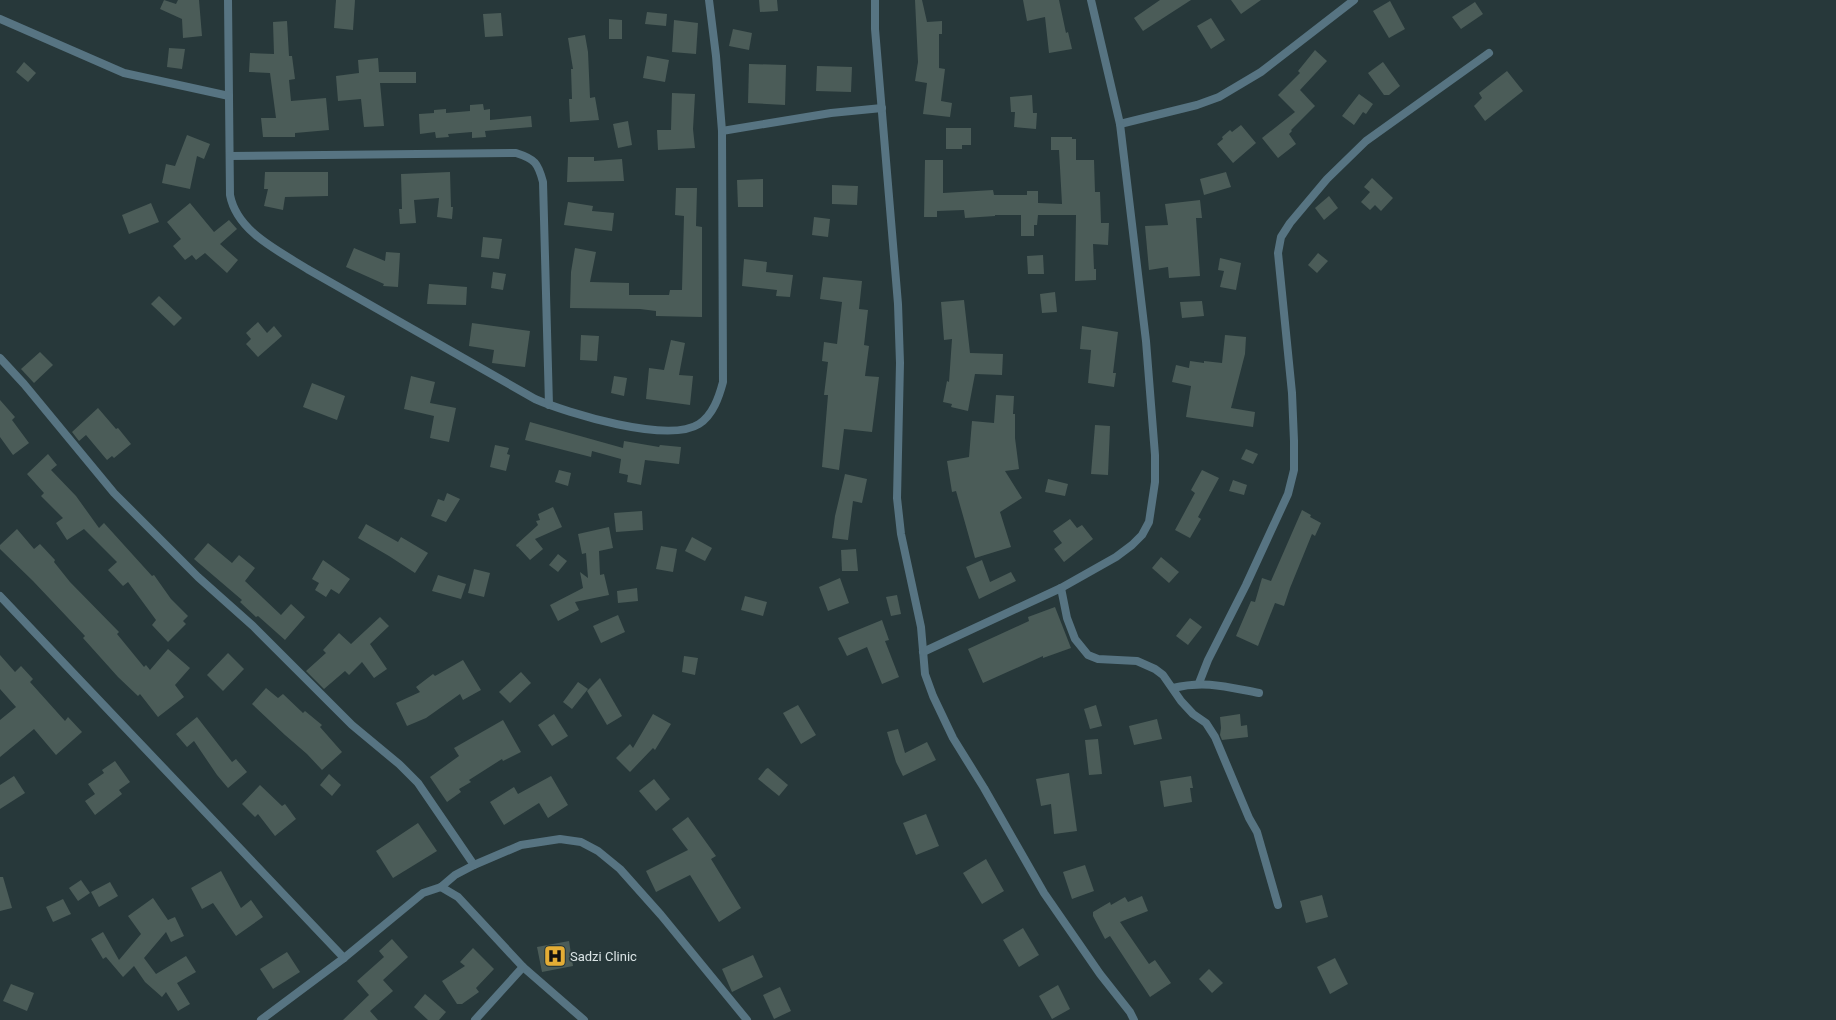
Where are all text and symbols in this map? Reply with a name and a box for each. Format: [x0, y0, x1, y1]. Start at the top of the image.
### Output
hospital icon: Sadzi Clinic [542, 943, 568, 969]
place label: Sadzi Clinic [570, 949, 637, 964]

